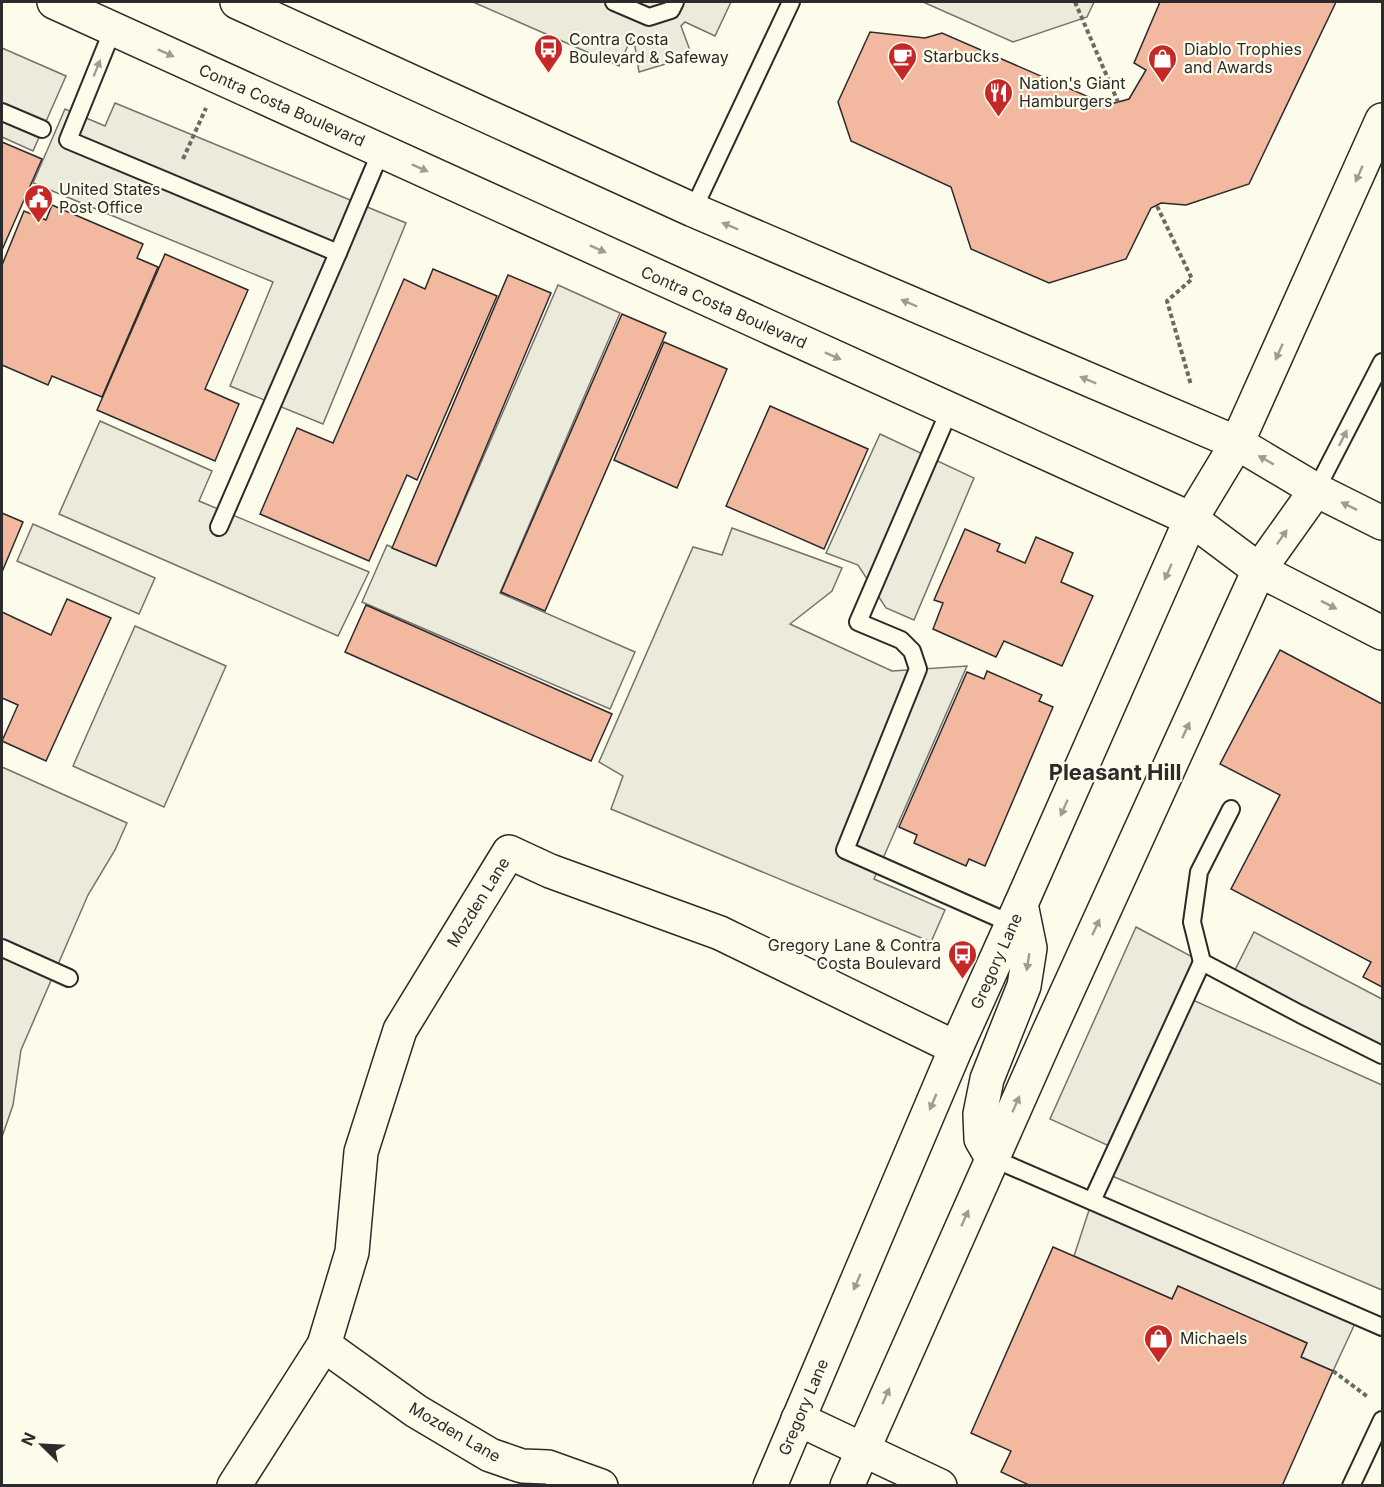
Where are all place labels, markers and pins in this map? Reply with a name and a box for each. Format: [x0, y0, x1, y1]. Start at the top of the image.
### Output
place label: Contra Costa Boulevard & Safeway [569, 29, 729, 67]
bus stop icon: Contra Costa Boulevard & Safeway [532, 32, 564, 74]
place label: Diablo Trophies and Awards [1184, 39, 1302, 77]
cafe icon: Starbucks [886, 40, 918, 82]
shop icon: Diablo Trophies and Awards [1147, 42, 1179, 84]
place label: Starbucks [923, 46, 999, 66]
place label: Nation's Giant Hamburgers [1019, 73, 1125, 111]
restaurant icon: Nation's Giant Hamburgers [982, 76, 1014, 118]
place label: United States Post Office [59, 179, 160, 217]
public building icon: United States Post Office [22, 182, 54, 224]
place label: Gregory Lane & Contra Costa Boulevard [768, 935, 941, 973]
bus stop icon: Gregory Lane & Contra Costa Boulevard [946, 938, 978, 980]
shop icon: Michaels [1143, 1322, 1175, 1364]
place label: Michaels [1180, 1328, 1248, 1348]

